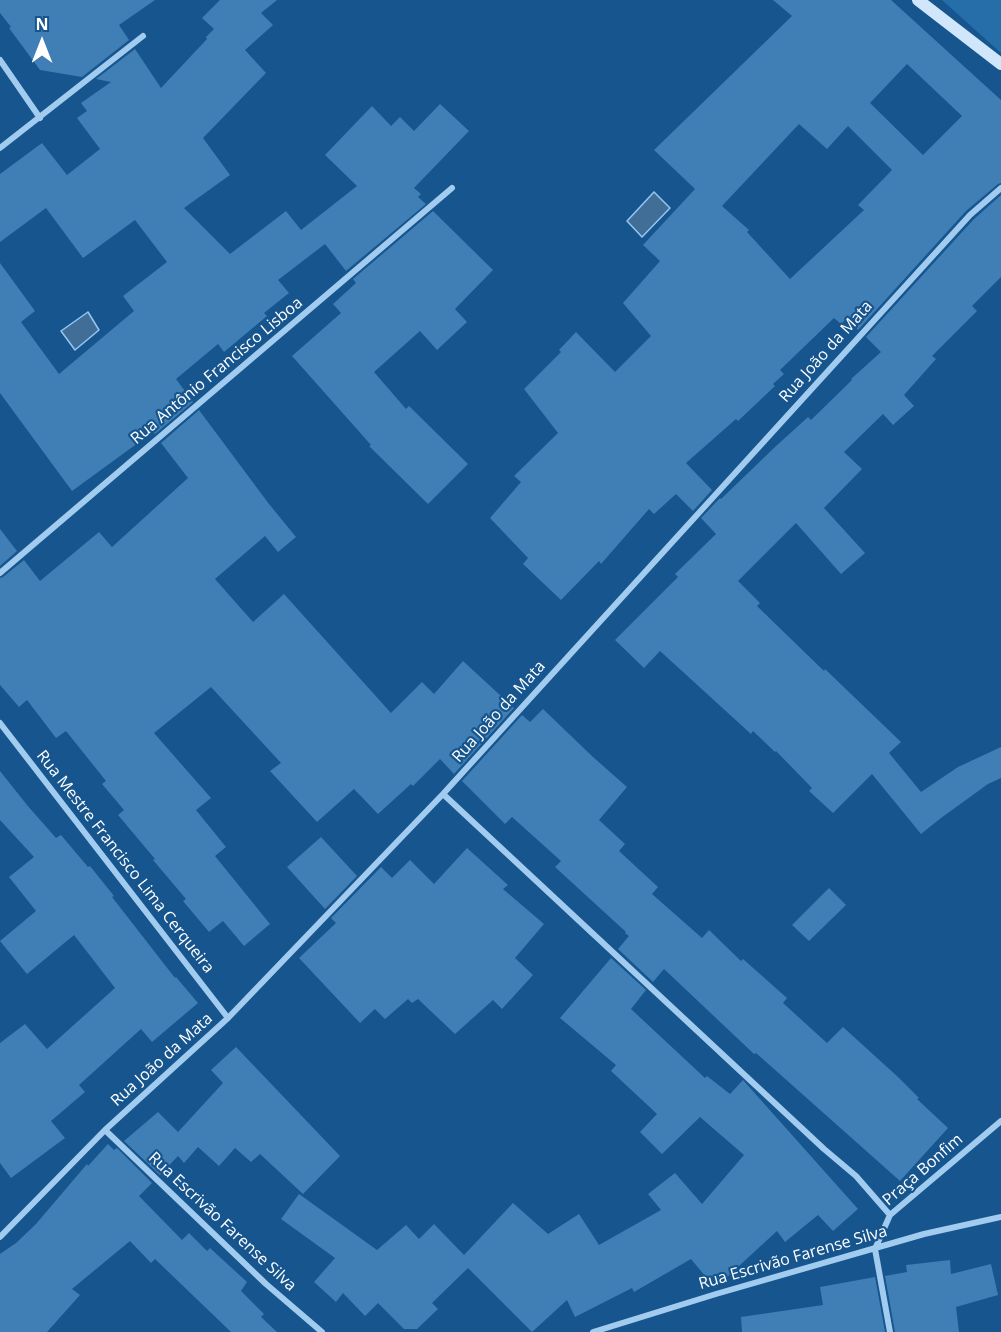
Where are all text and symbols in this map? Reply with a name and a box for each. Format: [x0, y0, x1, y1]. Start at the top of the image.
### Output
north arrow [12, 12, 72, 72]
text: N [35, 13, 49, 35]
street label: Rua Antônio Francisco Lisboa [127, 294, 307, 448]
street label: Rua João da Mata [775, 297, 877, 407]
street label: Rua João da Mata [448, 657, 550, 767]
street label: Rua Mestre Francisco Lima Cerqueira [32, 747, 218, 977]
street label: Rua João da Mata [107, 1009, 217, 1111]
street label: Praça Bonfim [879, 1130, 967, 1210]
street label: Rua Escrivão Farense Silva [144, 1148, 300, 1296]
street label: Rua Escrivão Farense Silva [697, 1222, 889, 1294]

